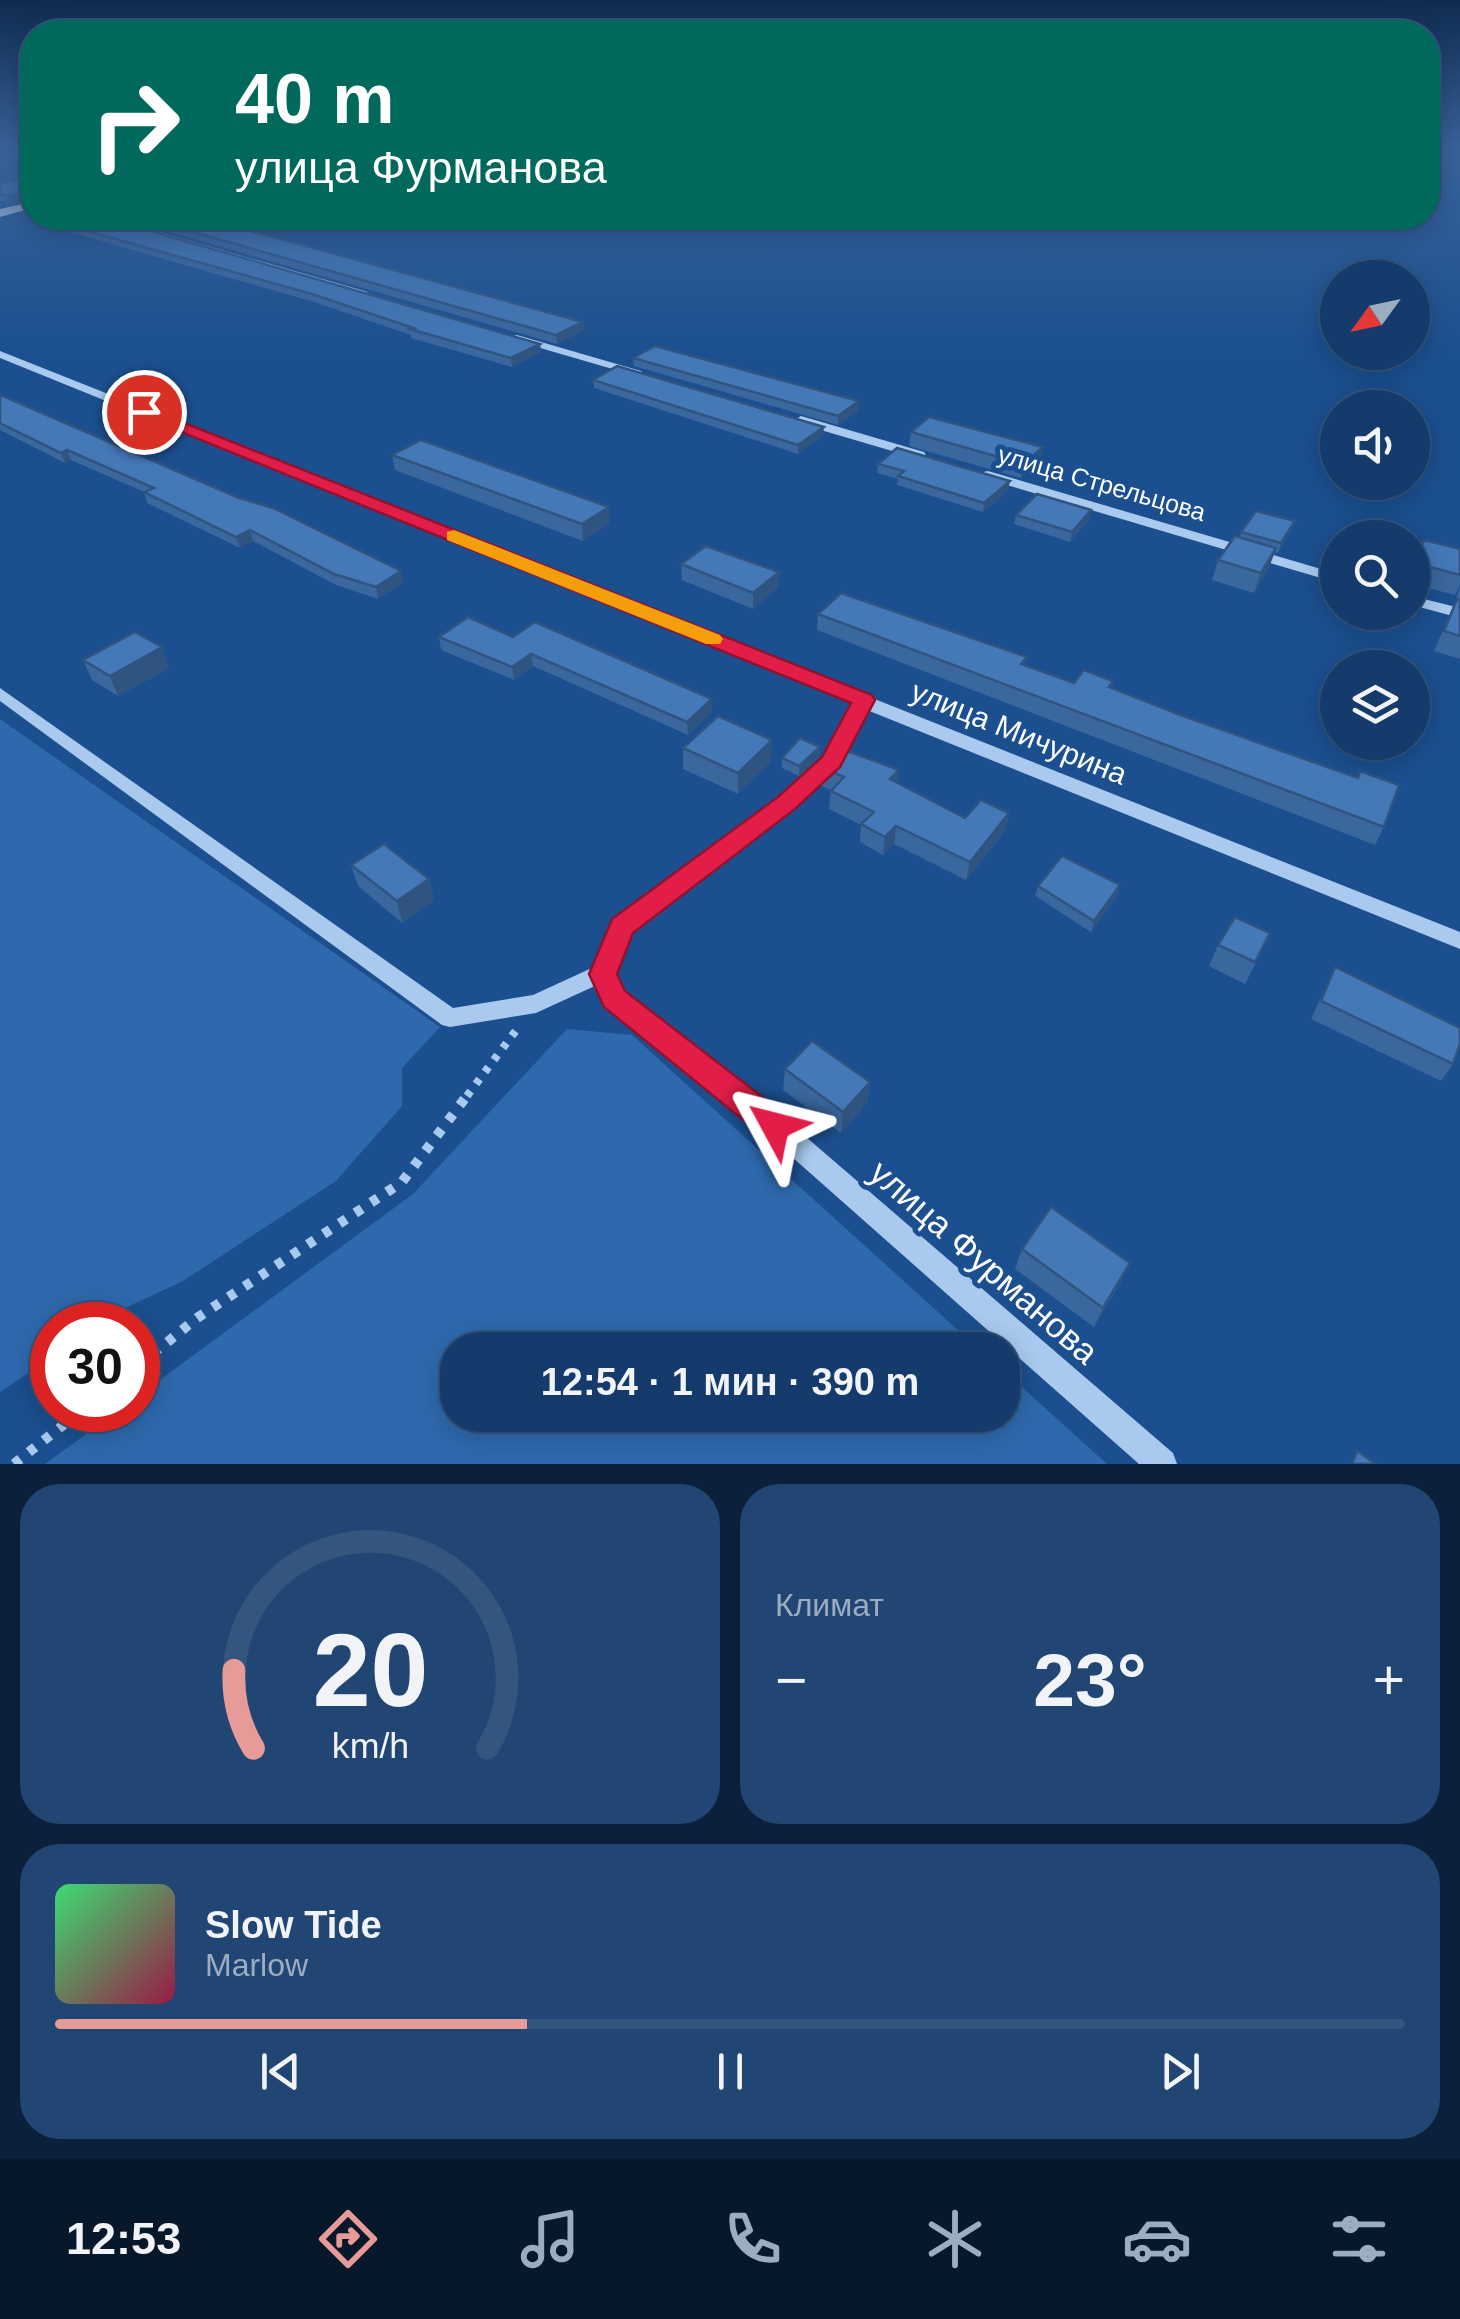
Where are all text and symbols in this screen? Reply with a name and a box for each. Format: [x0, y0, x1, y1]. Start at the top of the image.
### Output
icon: right [70, 60, 200, 190]
text: 40 m [235, 60, 395, 138]
text: улица Фурманова [235, 142, 607, 193]
north arrow [1320, 260, 1430, 370]
map controls [1320, 260, 1430, 760]
pin [102, 370, 187, 455]
icon: arrive [117, 385, 172, 440]
button: sound [1320, 390, 1430, 500]
street label: улица Стрельцова [995, 440, 1209, 526]
button: search [1320, 520, 1430, 630]
button: layers [1320, 650, 1430, 760]
street label: улица Мичурина [907, 674, 1132, 791]
position arrow [723, 1074, 827, 1178]
street label: улица Фурманова [862, 1152, 1107, 1372]
speed limit sign: 30 [30, 1302, 160, 1432]
text: 12:54 · 1 мин · 390 m [541, 1361, 919, 1403]
text: Климат [775, 1587, 884, 1623]
text: 20 [312, 1612, 428, 1728]
text: 23° [1033, 1638, 1147, 1722]
text: − [775, 1649, 807, 1711]
text: + [1373, 1649, 1405, 1711]
text: km/h [331, 1726, 409, 1766]
text: Slow Tide [205, 1904, 382, 1946]
text: Marlow [205, 1947, 308, 1983]
icon: previous [253, 2044, 308, 2099]
icon: pause [703, 2044, 758, 2099]
icon: next [1153, 2044, 1208, 2099]
icon: directions [313, 2204, 383, 2274]
icon: music [515, 2204, 585, 2274]
icon: phone [718, 2204, 788, 2274]
icon: climate [920, 2204, 990, 2274]
icon: car [1122, 2204, 1192, 2274]
icon: filters [1324, 2204, 1394, 2274]
text: 12:53 [66, 2213, 181, 2264]

